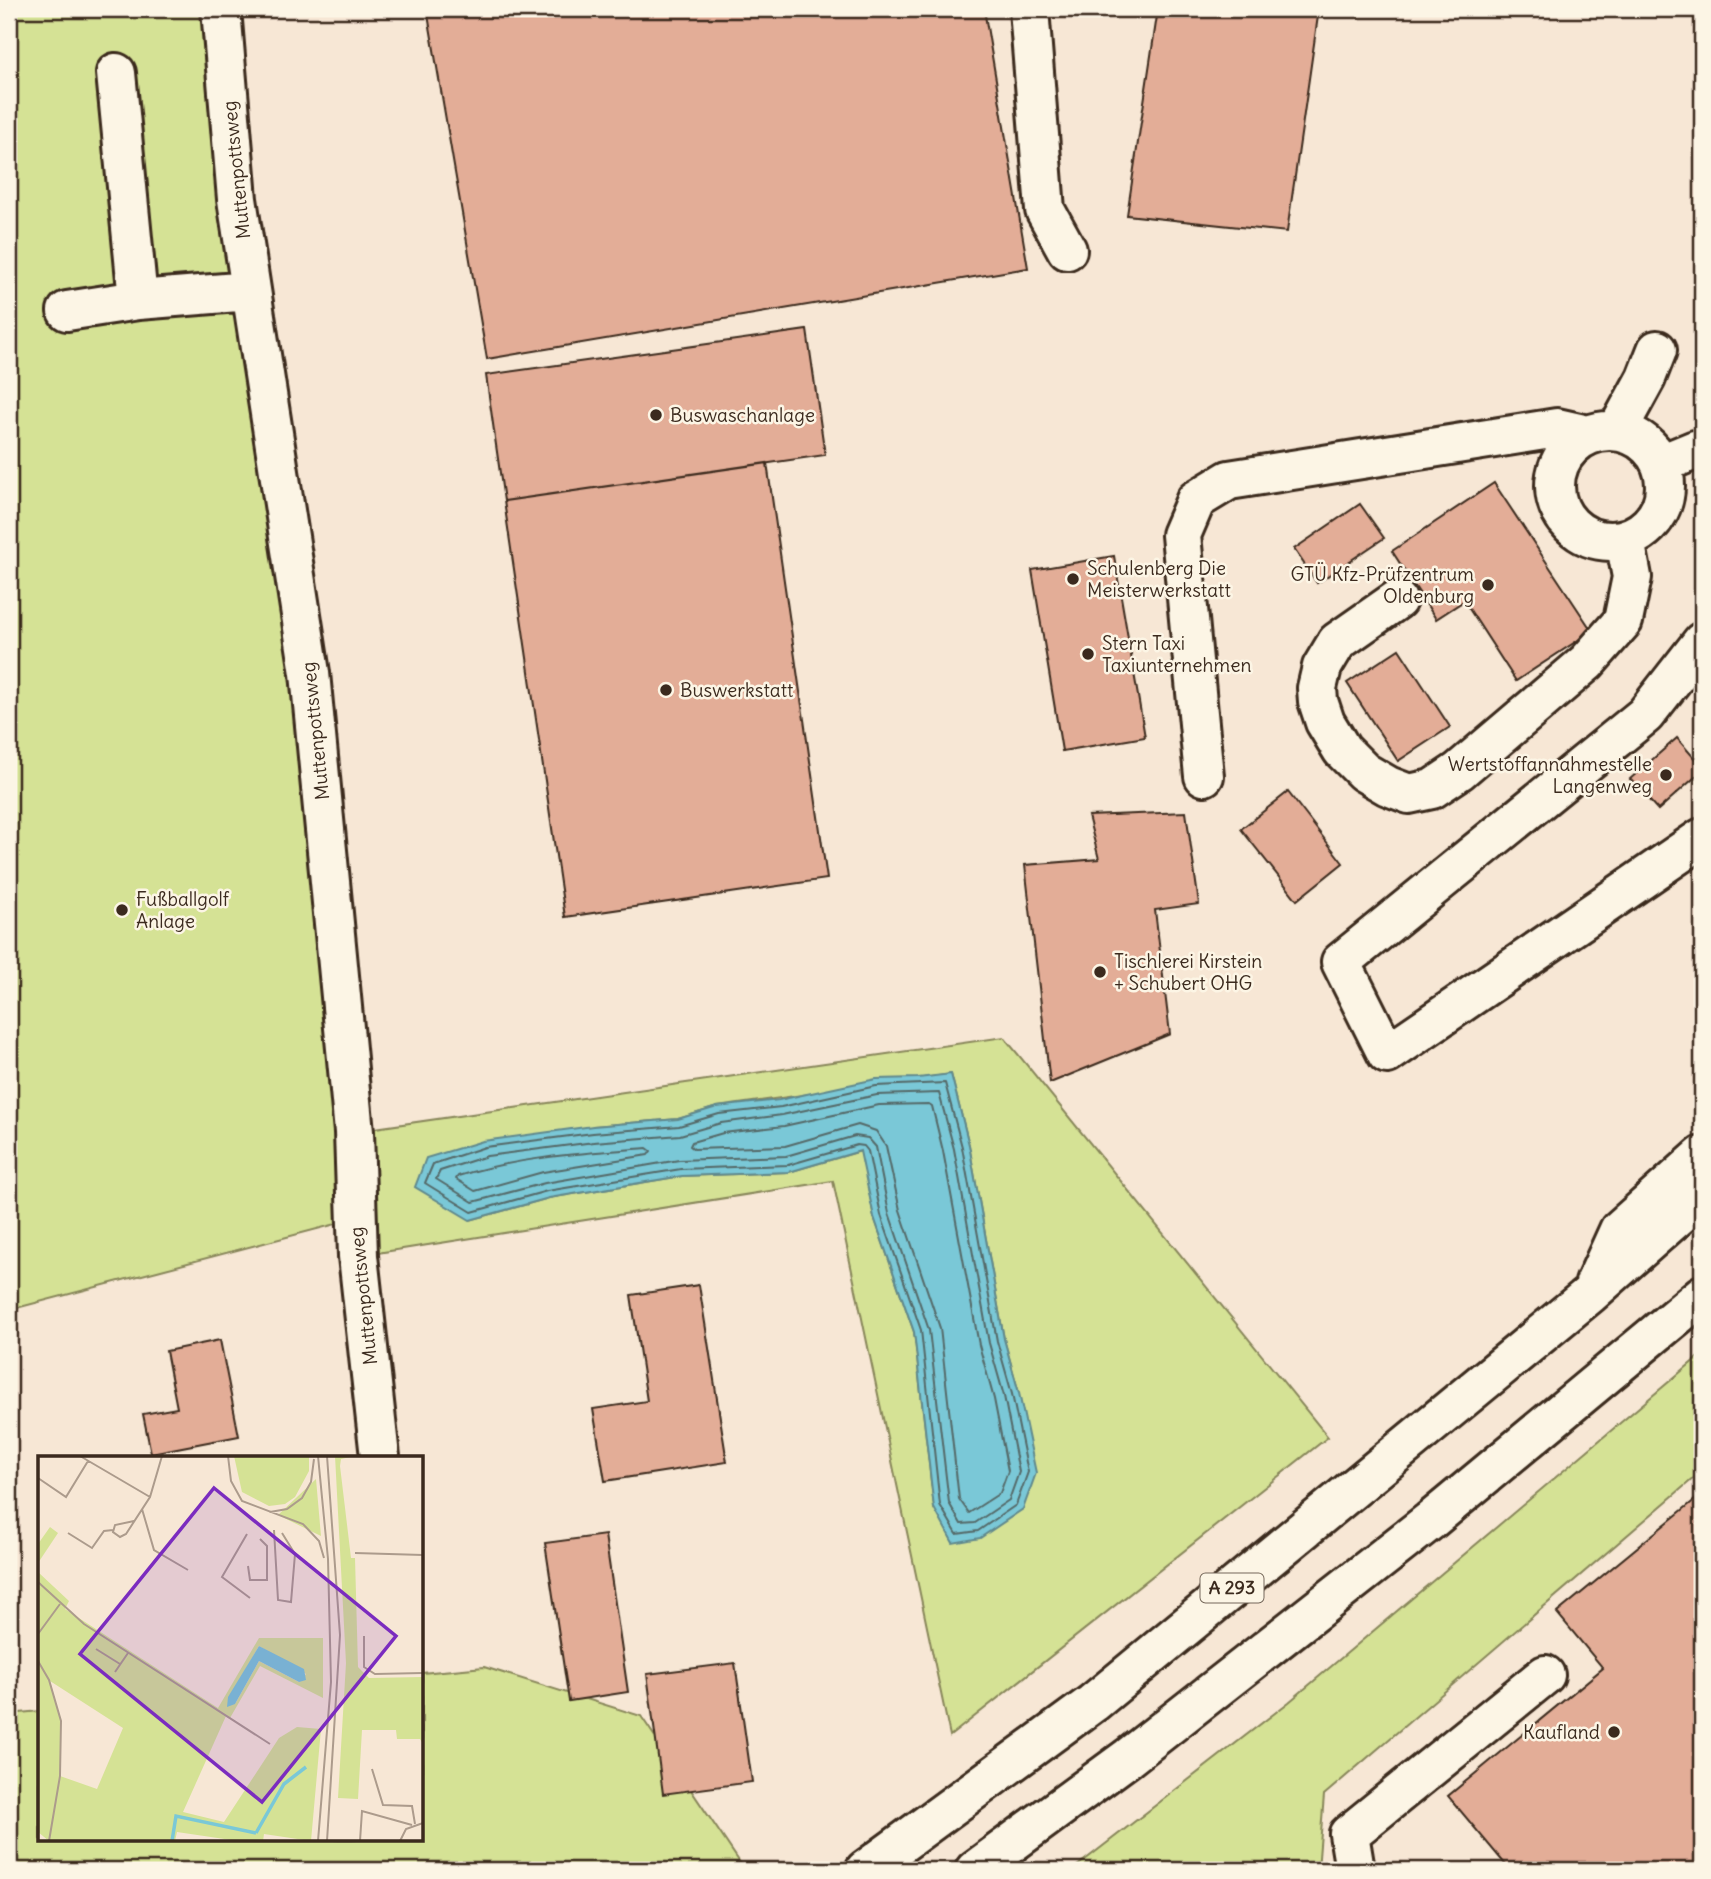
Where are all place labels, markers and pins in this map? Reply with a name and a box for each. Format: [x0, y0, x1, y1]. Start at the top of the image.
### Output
place label: Buswaschanlage [670, 403, 815, 427]
marker: Buswaschanlage [648, 407, 664, 423]
place label: Schulenberg Die Meisterwerkstatt [1087, 556, 1231, 602]
place label: GTÜ Kfz-Prüfzentrum Oldenburg [1290, 562, 1474, 608]
marker: Schulenberg Die Meisterwerkstatt [1065, 571, 1081, 587]
marker: GTÜ Kfz-Prüfzentrum Oldenburg [1480, 577, 1496, 593]
place label: Stern Taxi Taxiunternehmen [1102, 631, 1251, 677]
marker: Stern Taxi Taxiunternehmen [1080, 646, 1096, 662]
place label: Buswerkstatt [680, 678, 794, 702]
marker: Buswerkstatt [658, 682, 674, 698]
place label: Wertstoffannahmestelle Langenweg [1448, 752, 1652, 798]
marker: Wertstoffannahmestelle Langenweg [1658, 767, 1674, 783]
place label: Fußballgolf Anlage [136, 887, 230, 933]
marker: Fußballgolf Anlage [114, 902, 130, 918]
place label: Tischlerei Kirstein + Schubert OHG [1114, 949, 1262, 995]
marker: Tischlerei Kirstein + Schubert OHG [1092, 964, 1108, 980]
place label: Kaufland [1523, 1720, 1600, 1744]
marker: Kaufland [1606, 1724, 1622, 1740]

